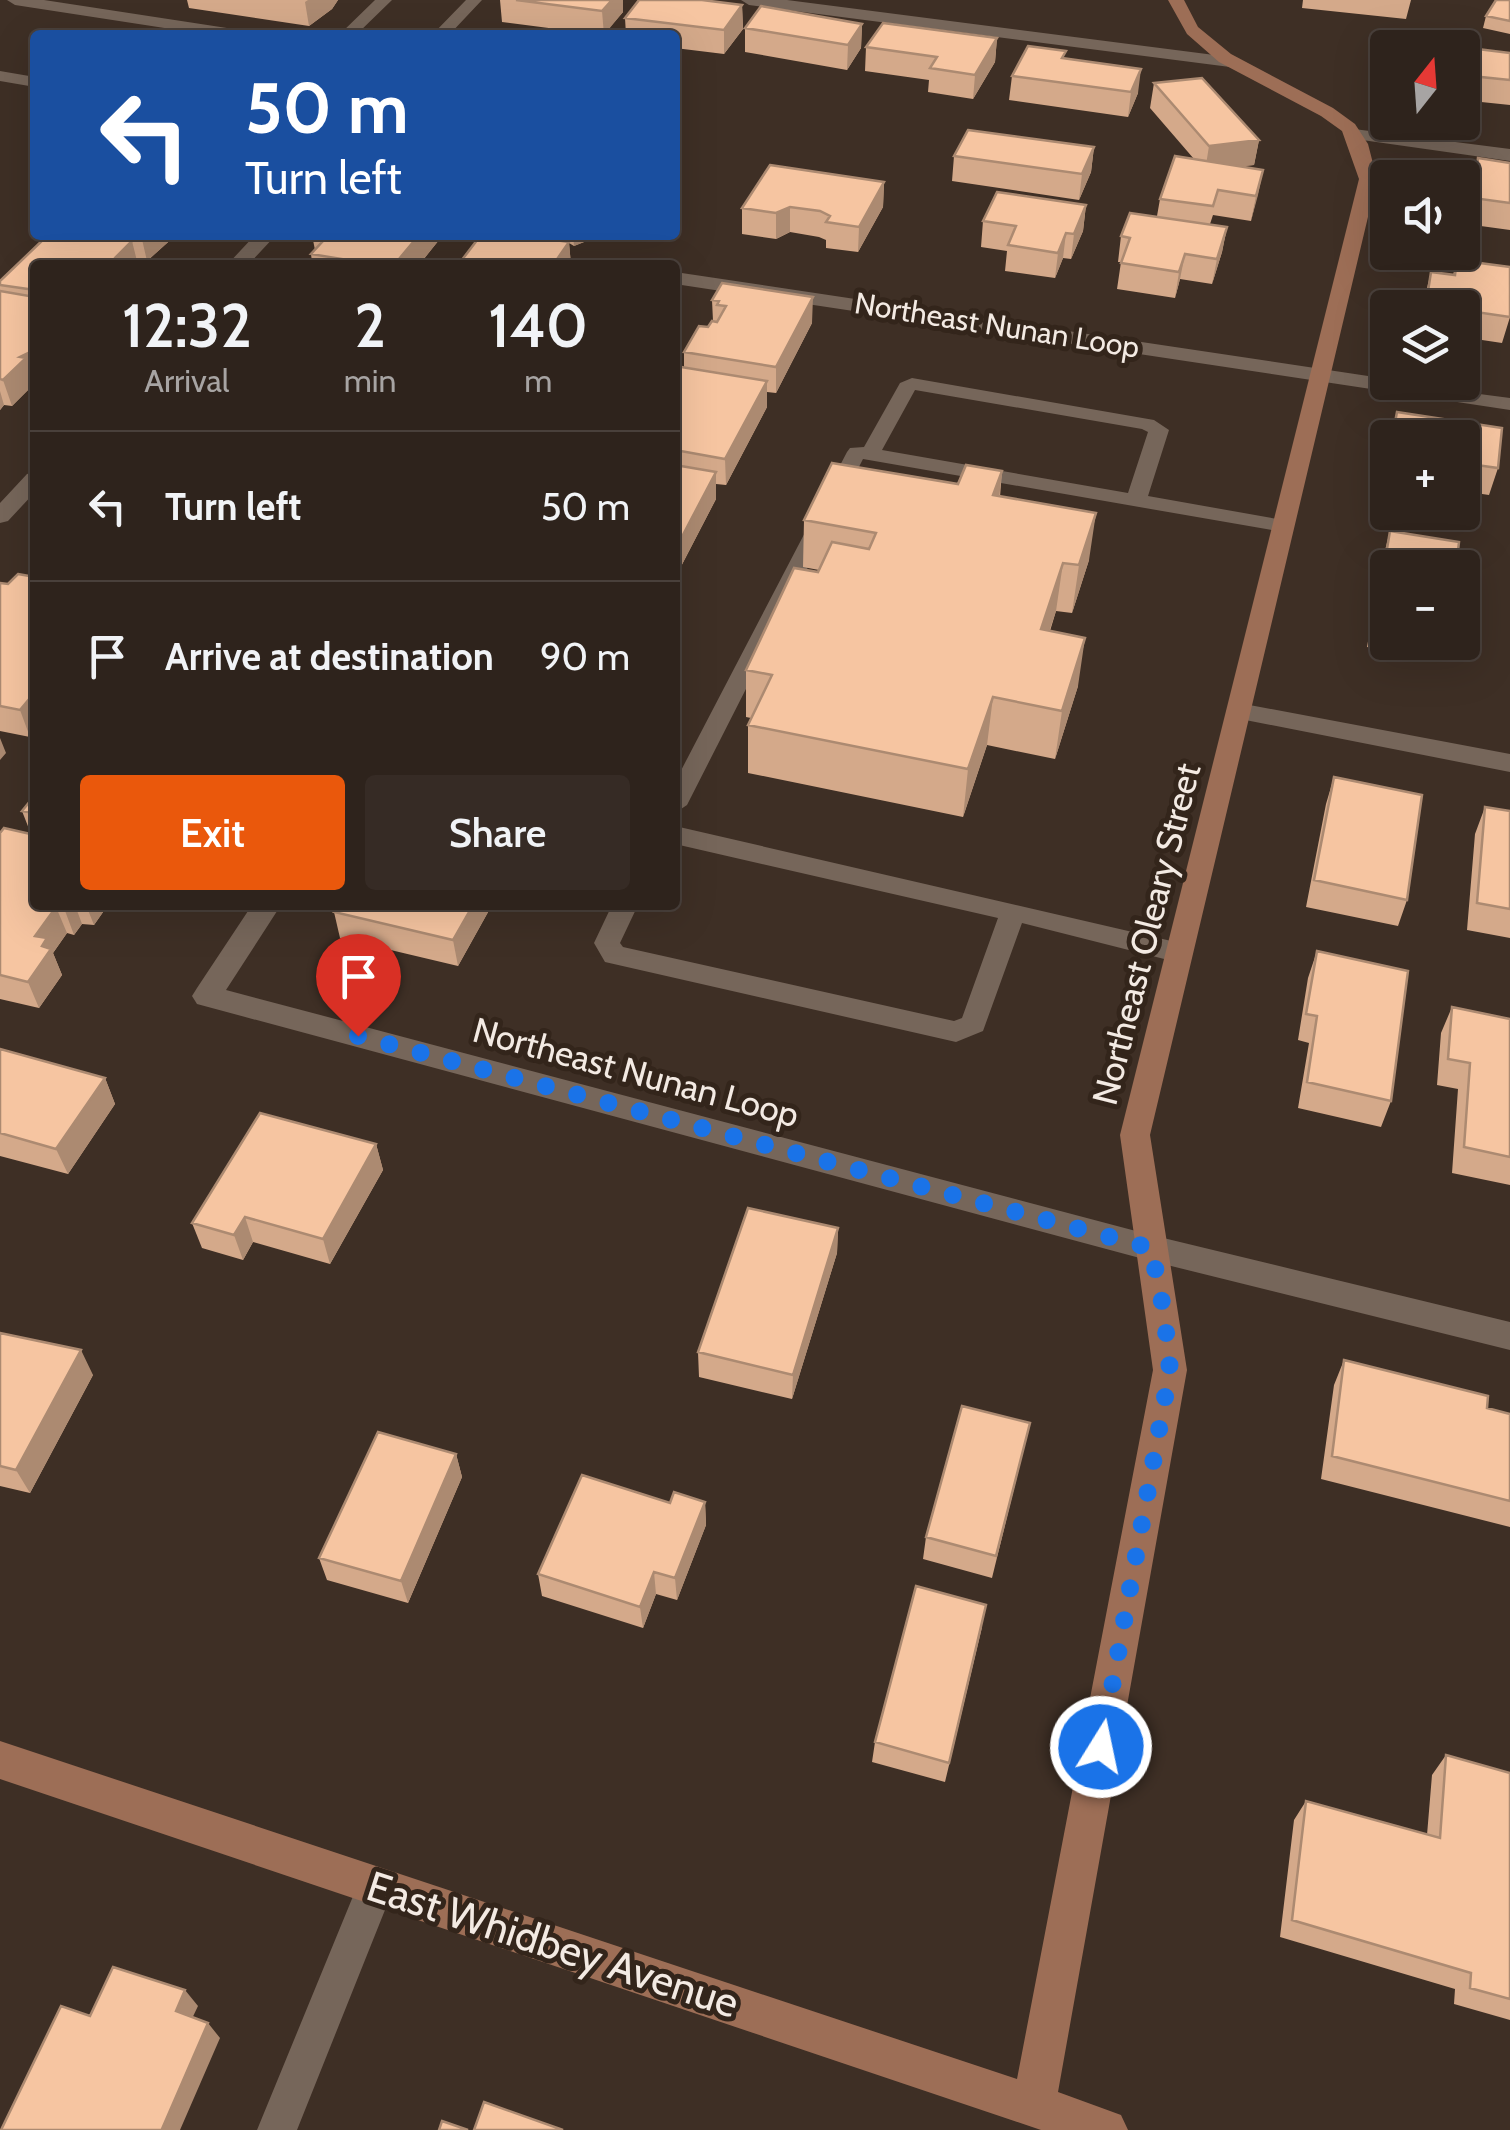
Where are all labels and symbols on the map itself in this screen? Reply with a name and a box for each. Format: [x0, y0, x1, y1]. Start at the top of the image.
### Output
north arrow [1370, 30, 1480, 140]
street label: Northeast Nunan Loop [852, 284, 1142, 366]
street label: Northeast Oleary Street [1083, 759, 1209, 1109]
pin [316, 934, 401, 1037]
street label: Northeast Nunan Loop [468, 1008, 804, 1136]
position arrow [1049, 1695, 1153, 1799]
street label: East Whidbey Avenue [361, 1859, 745, 2029]

